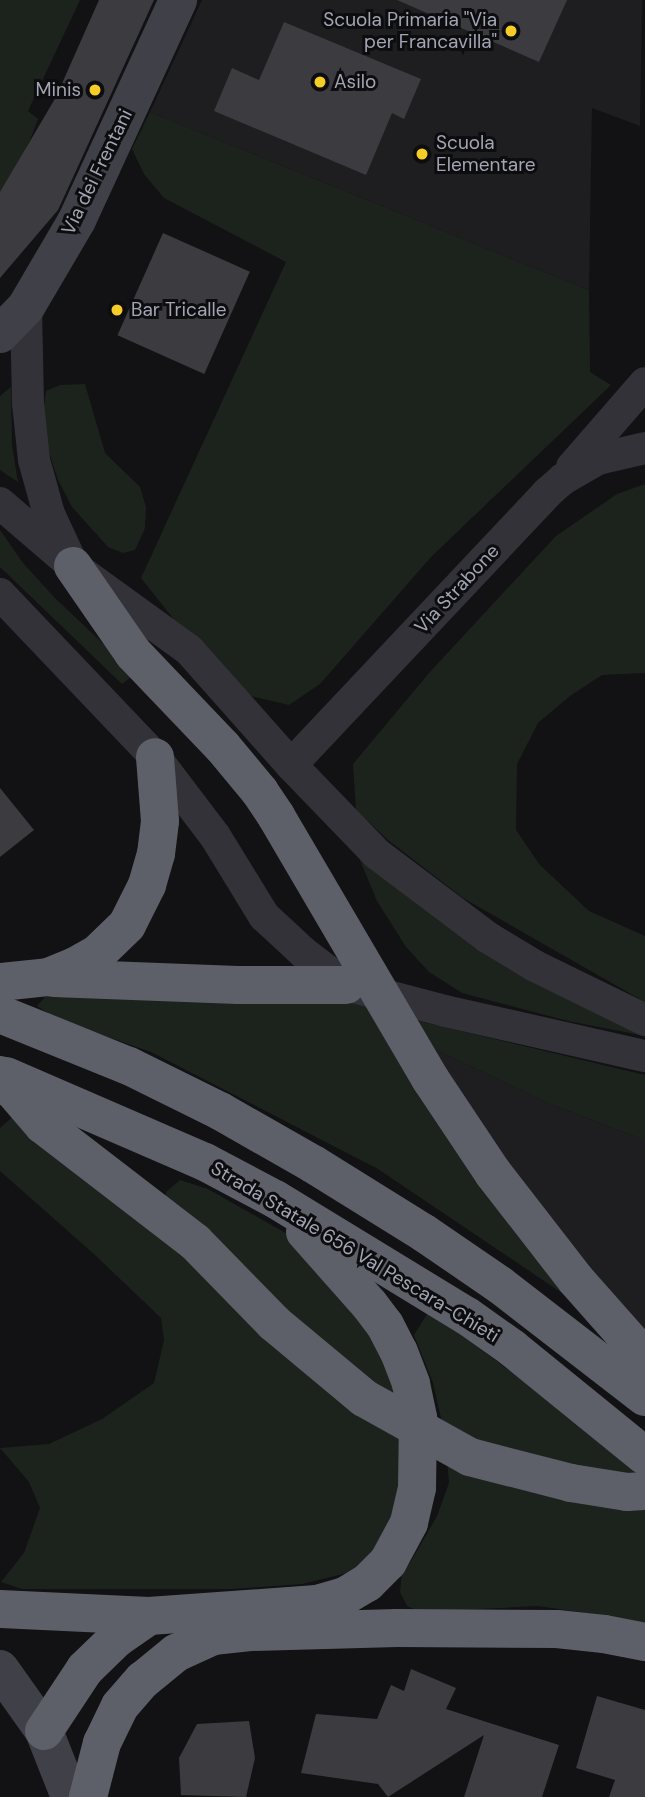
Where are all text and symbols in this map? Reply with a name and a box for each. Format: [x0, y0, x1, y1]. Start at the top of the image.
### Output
place label: Scuola Primaria "Via per Francavilla" [323, 9, 497, 53]
marker: Scuola Primaria "Via per Francavilla" [503, 23, 519, 39]
place label: Asilo [334, 71, 376, 93]
marker: Asilo [312, 74, 328, 90]
place label: Minis [35, 79, 81, 101]
marker: Minis [87, 82, 103, 98]
street label: Via dei Frentani [57, 106, 137, 238]
place label: Scuola Elementare [436, 132, 536, 176]
marker: Scuola Elementare [414, 146, 430, 162]
place label: Bar Tricalle [131, 299, 227, 321]
marker: Bar Tricalle [109, 302, 125, 318]
street label: Via Strabone [410, 540, 504, 638]
street label: Strada Statale 656 Val Pescara-Chieti [207, 1157, 503, 1347]

